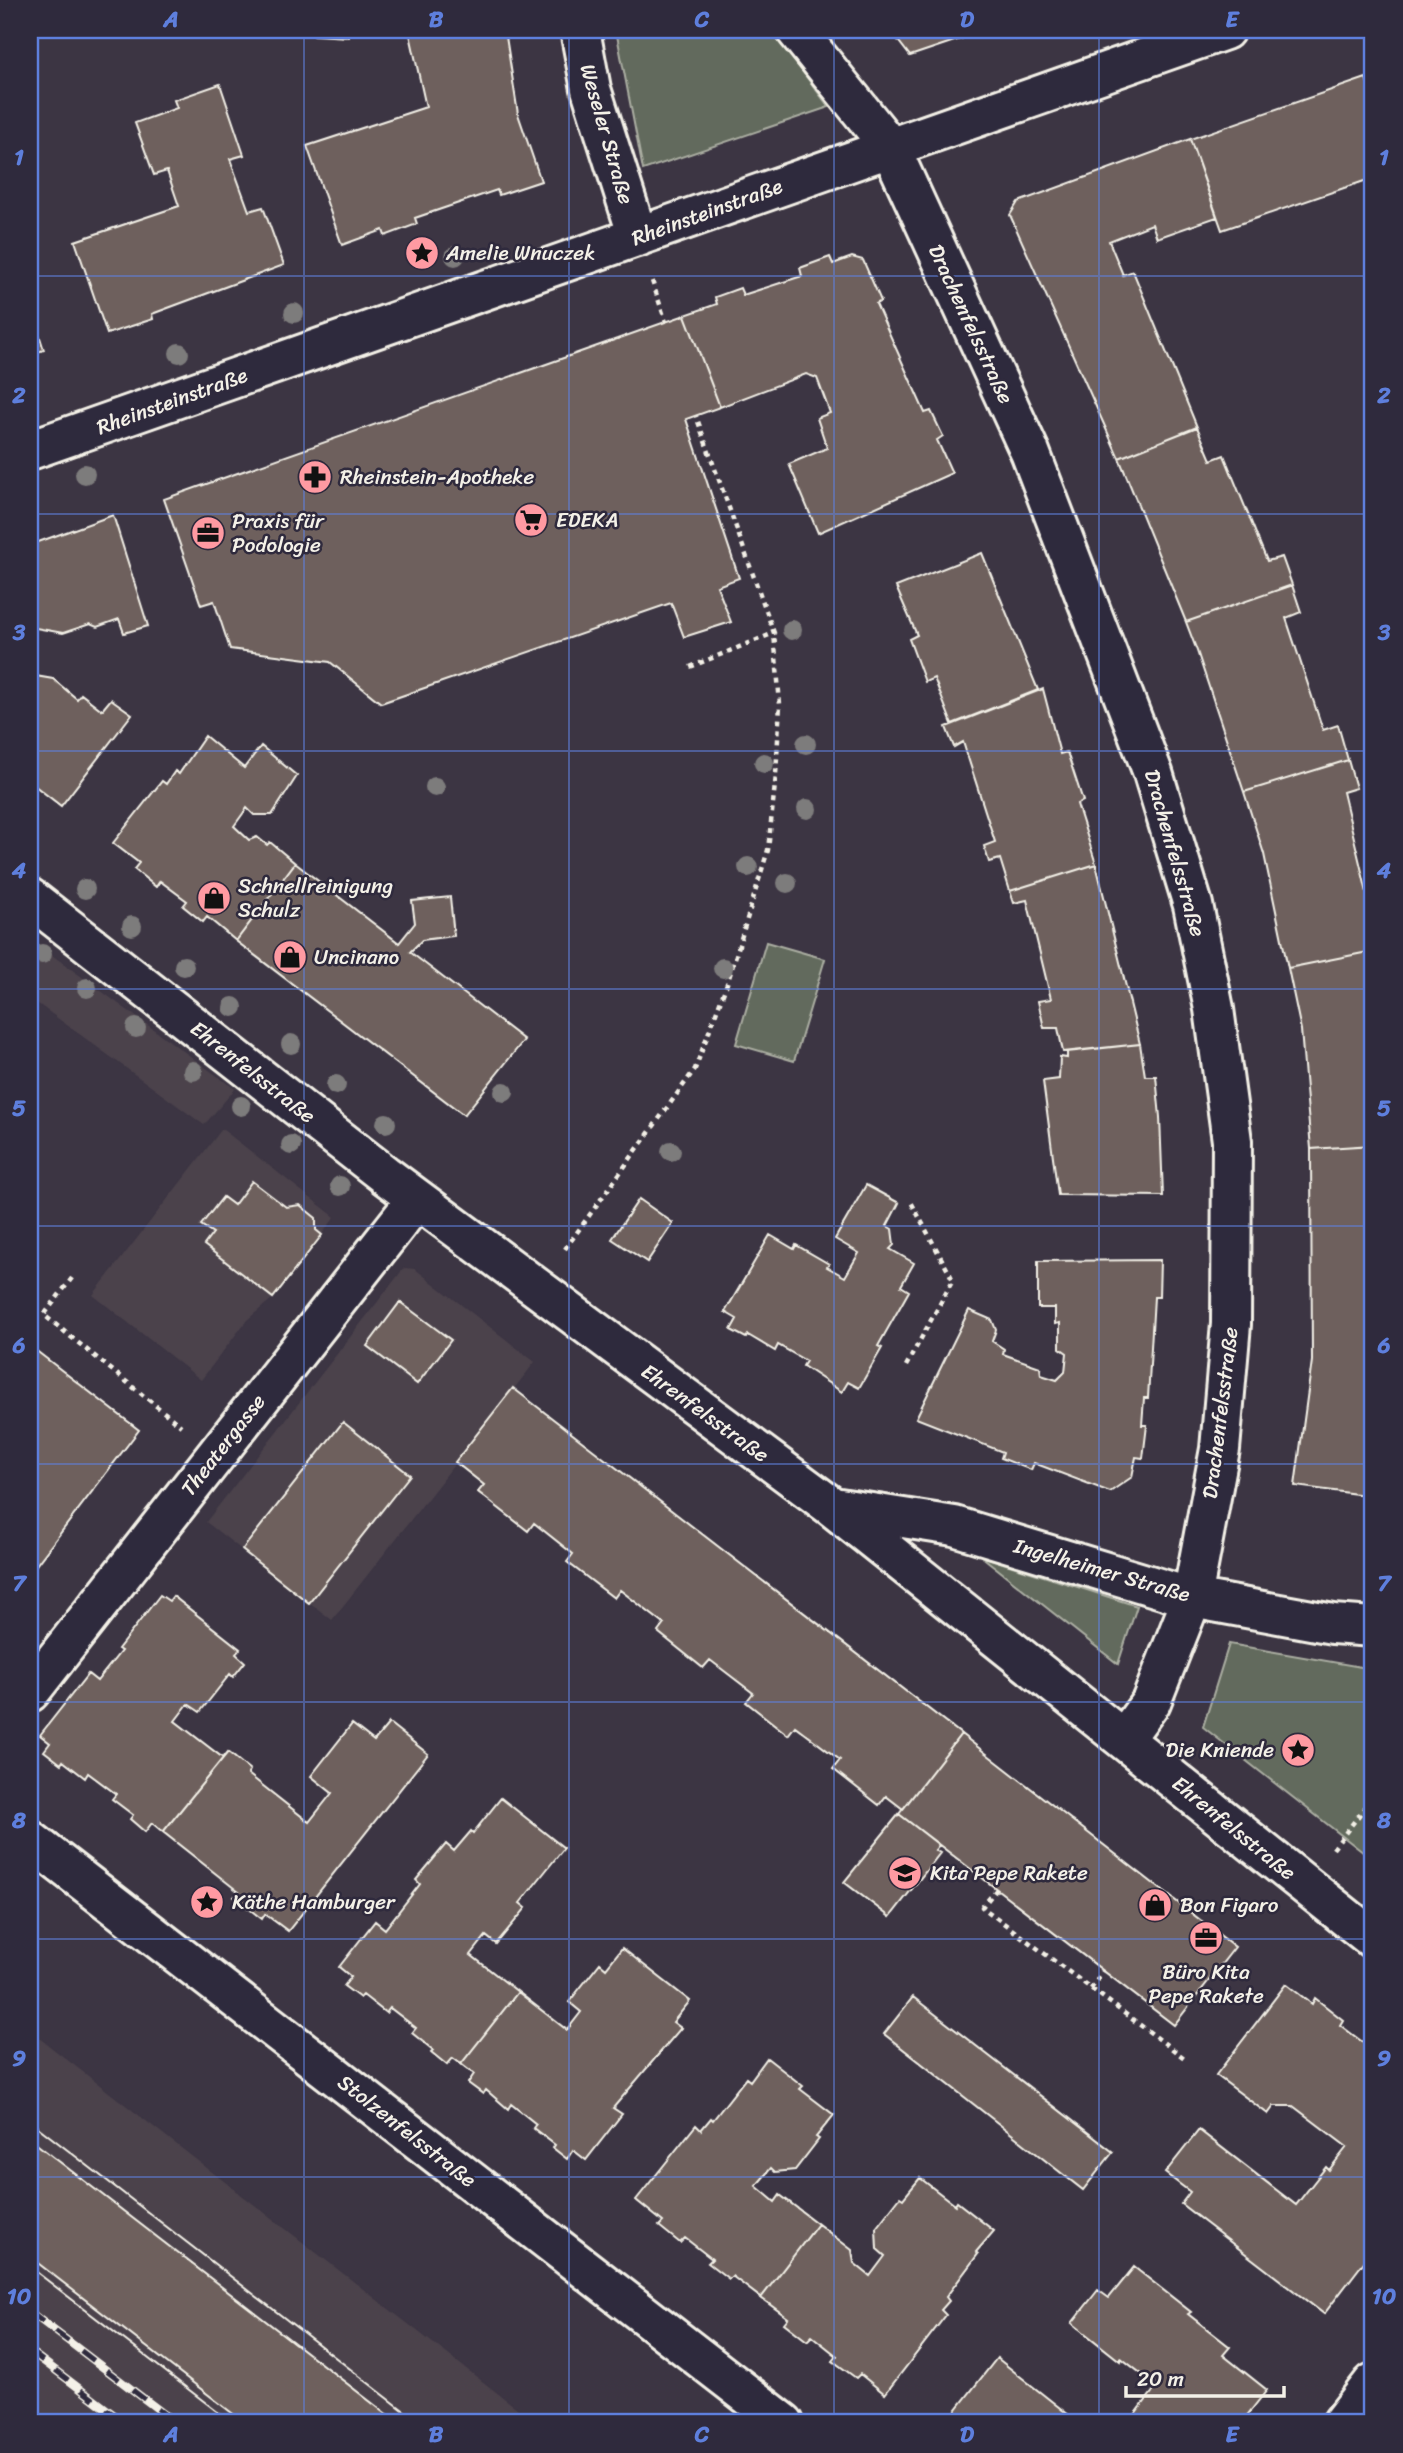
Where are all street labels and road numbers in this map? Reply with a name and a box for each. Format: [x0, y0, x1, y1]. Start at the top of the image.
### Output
street label: Weseler Straße [569, 59, 645, 209]
street label: Rheinsteinstraße [626, 167, 788, 257]
street label: Drachenfelsstraße [917, 238, 1025, 410]
street label: Rheinsteinstraße [91, 356, 253, 446]
street label: Drachenfelsstraße [1133, 765, 1217, 941]
street label: Ehrenfelsstraße [182, 1010, 325, 1134]
street label: Drachenfelsstraße [1191, 1325, 1249, 1501]
street label: Ehrenfelsstraße [633, 1353, 778, 1473]
street label: Theatergasse [170, 1385, 276, 1505]
street label: Ingelheimer Straße [1008, 1526, 1195, 1613]
street label: Ehrenfelsstraße [1163, 1766, 1305, 1891]
street label: Stolzenfelsstraße [329, 2064, 485, 2198]

